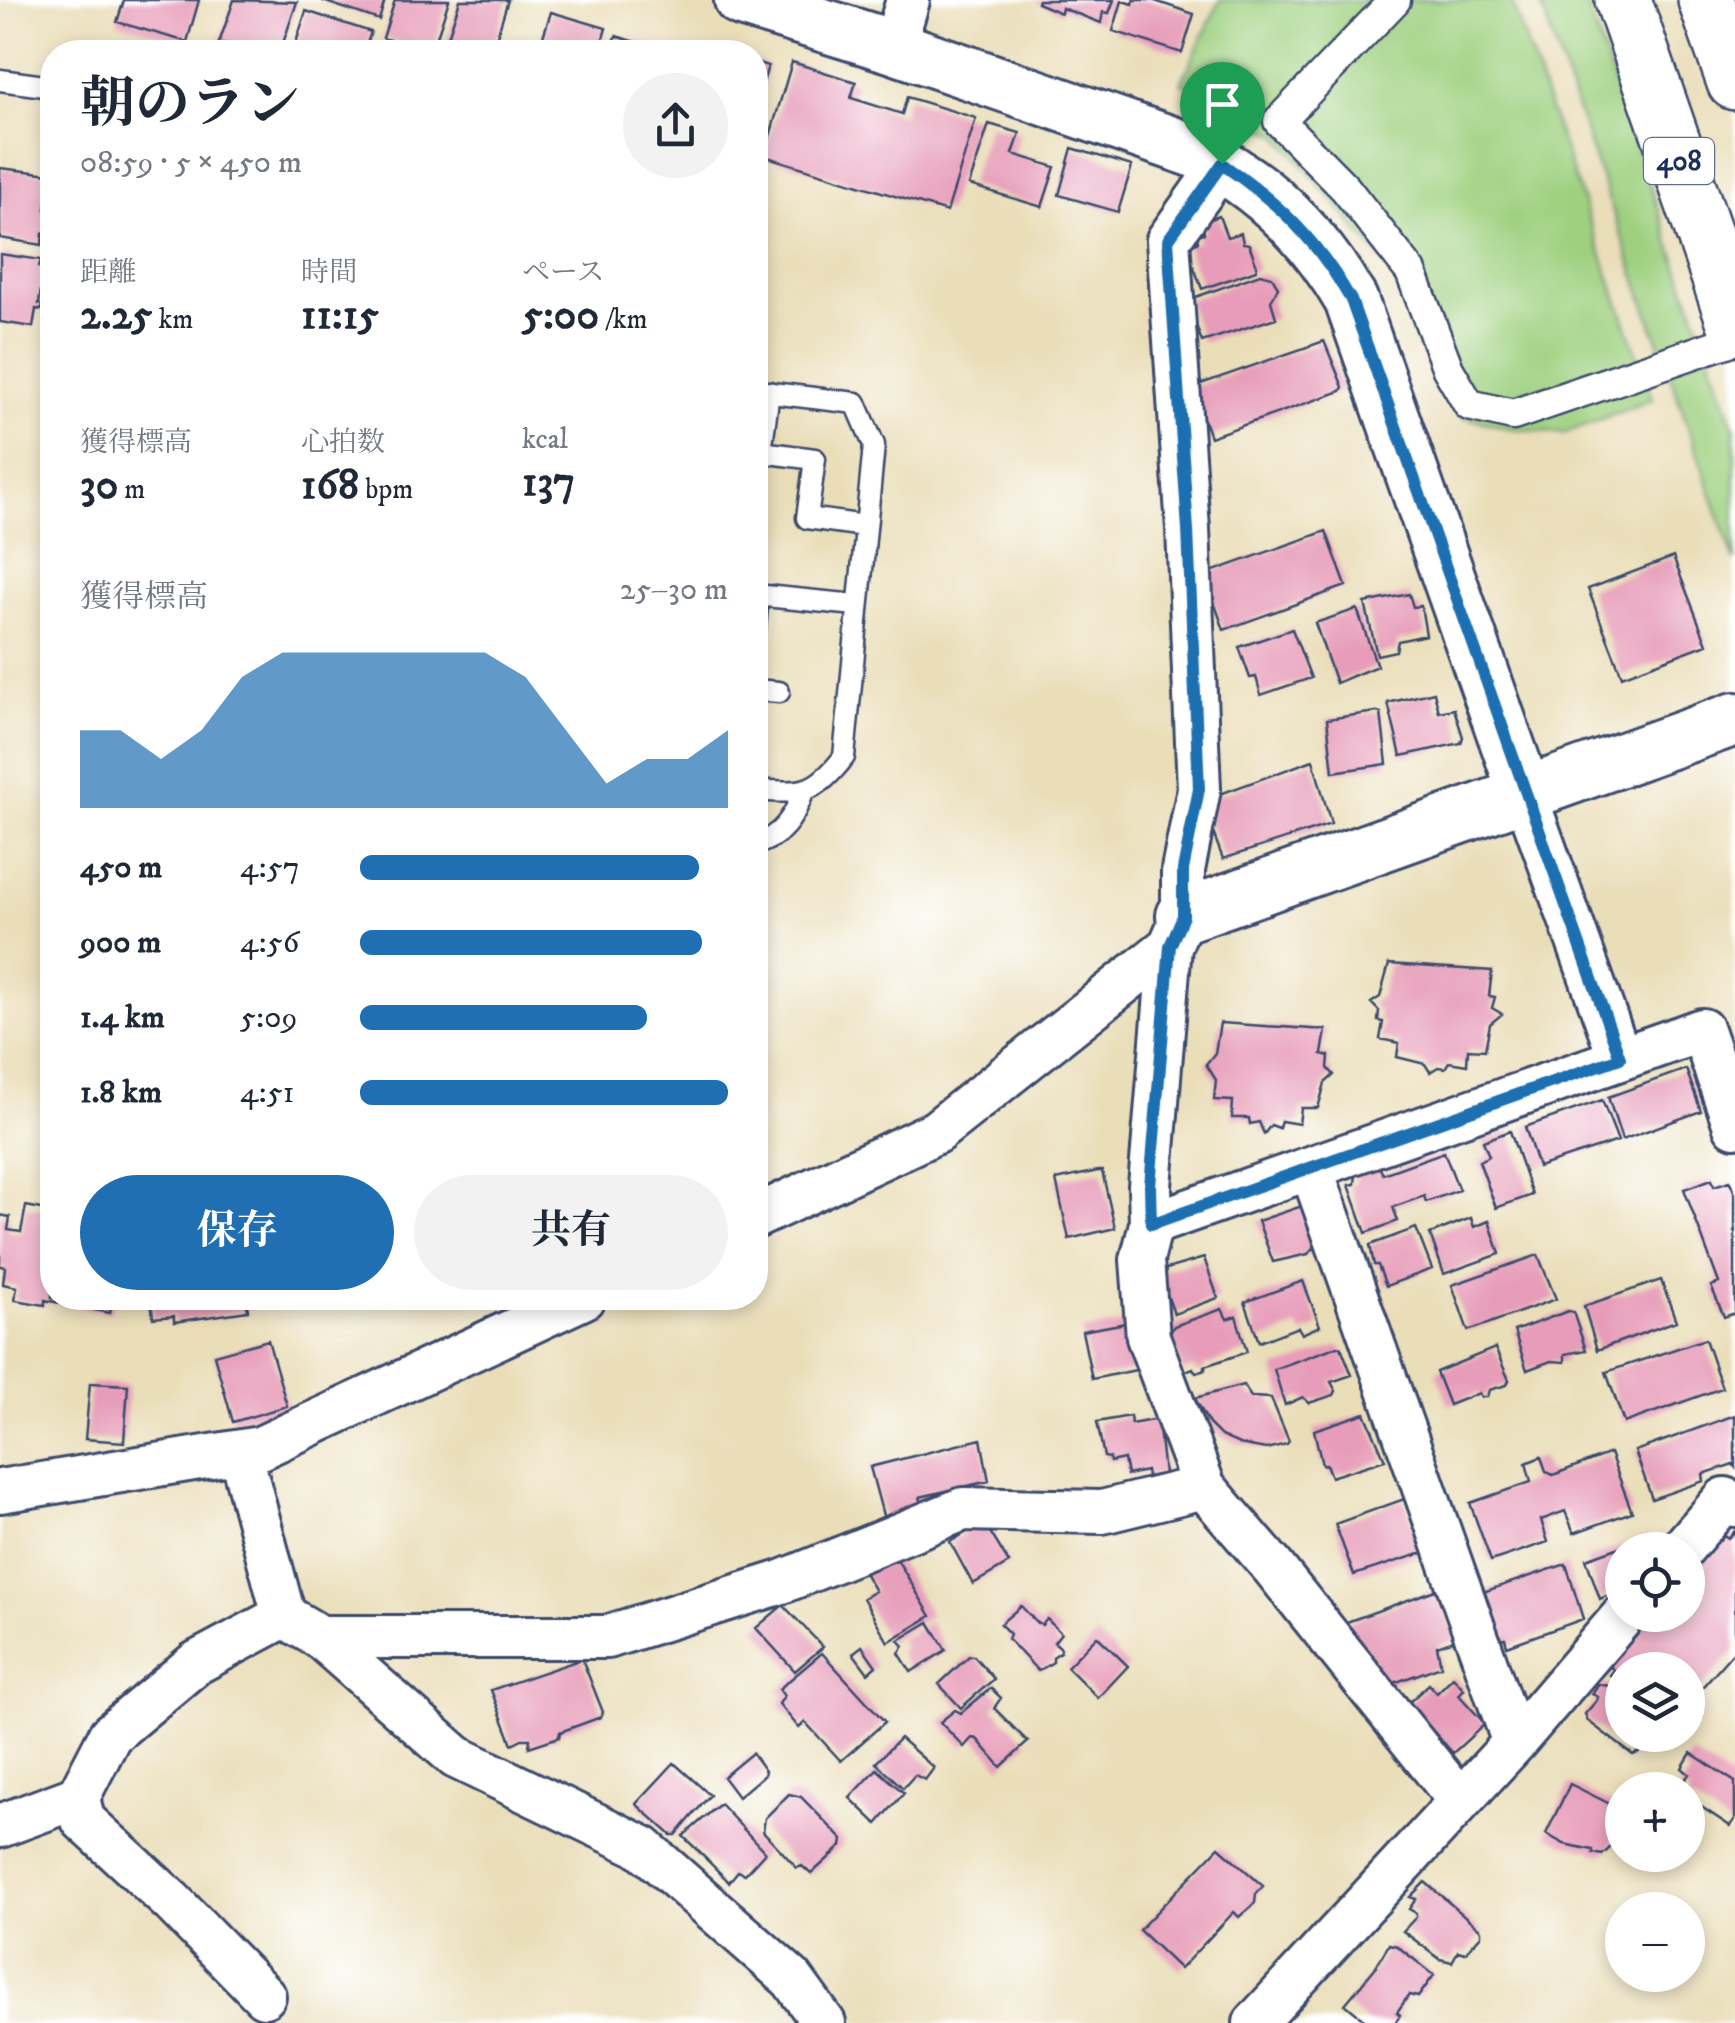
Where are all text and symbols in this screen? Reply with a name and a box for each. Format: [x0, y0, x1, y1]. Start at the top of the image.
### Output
pin [1180, 62, 1265, 165]
text: 朝のラン [80, 71, 300, 140]
button: share [623, 73, 728, 178]
icon: arrive [1195, 77, 1250, 132]
road number: 408 [1644, 138, 1714, 184]
text: 08:59 · 5 × 450 m [80, 143, 302, 183]
text: 距離 [80, 255, 136, 290]
text: 時間 [301, 255, 357, 290]
text: ペース [522, 255, 605, 290]
text: 2.25 [80, 290, 152, 342]
text: 11:15 [301, 290, 379, 342]
text: 5:00 [522, 290, 599, 342]
text: km [152, 302, 193, 337]
text: /km [599, 302, 648, 337]
text: kcal [522, 422, 568, 457]
text: 獲得標高 [80, 425, 192, 460]
text: 心拍数 [301, 425, 385, 460]
text: 137 [522, 457, 575, 509]
text: 30 [80, 460, 118, 512]
text: 168 [301, 460, 359, 512]
text: m [118, 472, 145, 507]
text: bpm [359, 472, 413, 507]
text: 25–30 m [620, 570, 728, 610]
text: 獲得標高 [80, 578, 208, 618]
text: 450 m [80, 848, 162, 888]
text: 4:57 [240, 848, 300, 888]
text: 900 m [80, 923, 161, 963]
text: 4:56 [240, 923, 299, 963]
text: 1.4 km [80, 998, 165, 1038]
text: 5:09 [240, 998, 297, 1038]
text: 1.8 km [80, 1073, 162, 1113]
text: 4:51 [240, 1073, 294, 1113]
button: 保存 [80, 1175, 394, 1290]
button: 共有 [414, 1175, 728, 1290]
map controls [1605, 1532, 1705, 1992]
button: locate [1605, 1532, 1705, 1632]
button: layers [1605, 1652, 1705, 1752]
button: + [1605, 1772, 1705, 1872]
button: − [1605, 1892, 1705, 1992]

